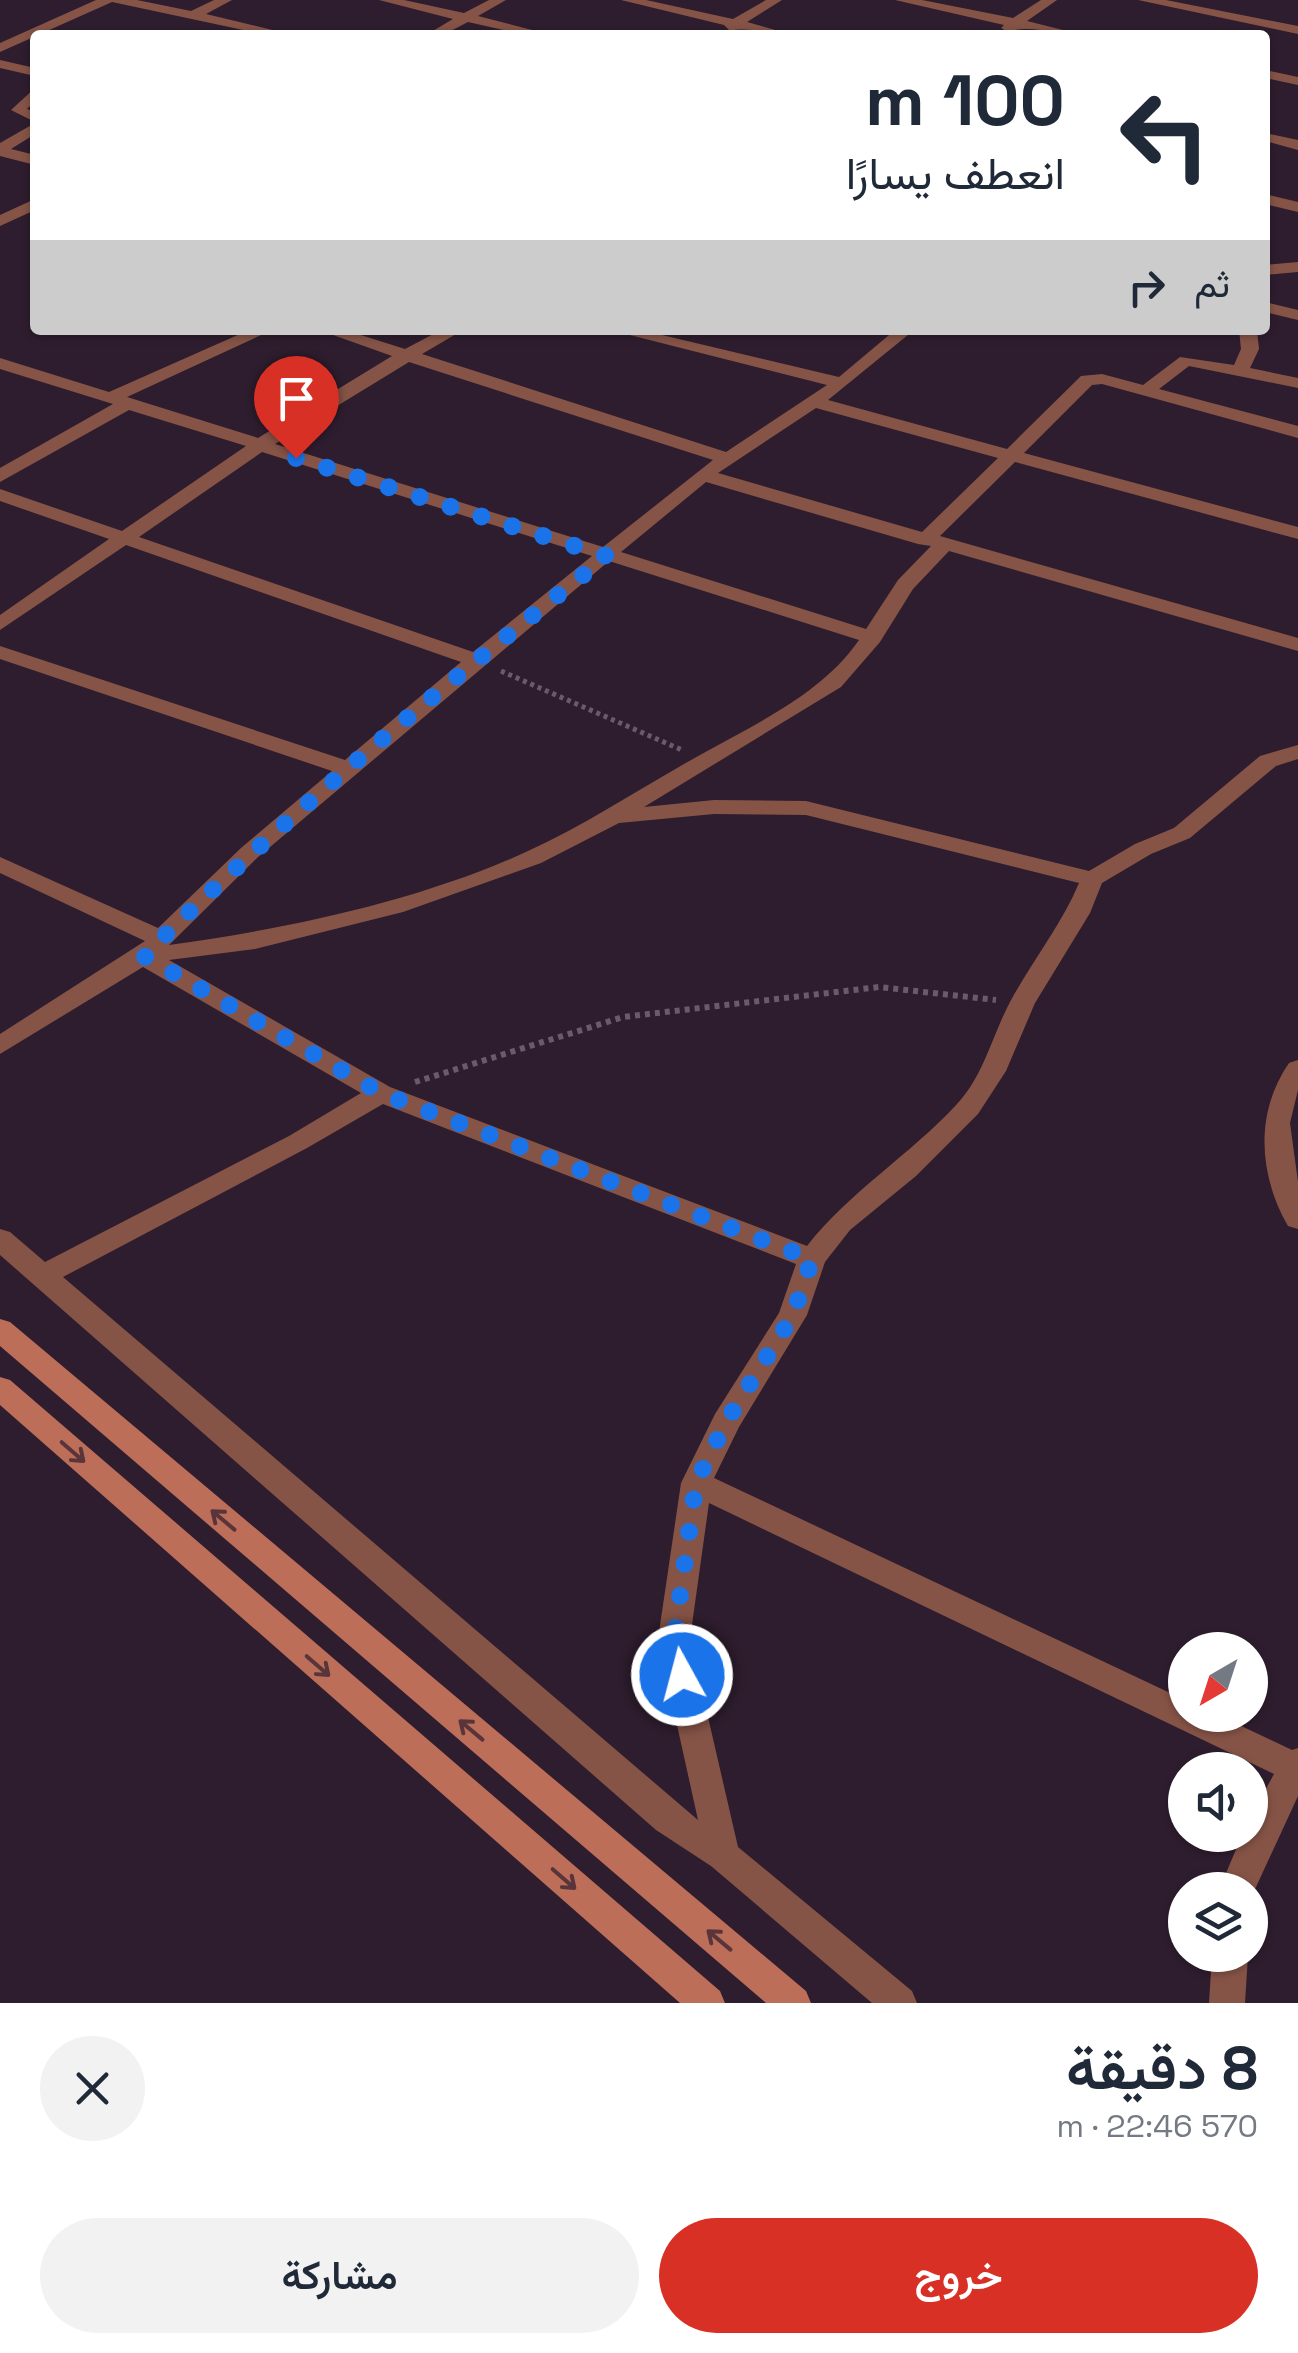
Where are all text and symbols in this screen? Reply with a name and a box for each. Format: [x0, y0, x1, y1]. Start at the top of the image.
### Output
text: 100 m [865, 56, 1065, 145]
icon: left [1100, 70, 1230, 200]
text: انعطف يسارًا [846, 145, 1065, 202]
icon: right [1119, 260, 1174, 315]
text: ثم [1194, 260, 1230, 308]
pin [254, 356, 339, 459]
icon: arrive [269, 371, 324, 426]
one-way arrow [60, 1441, 85, 1464]
one-way arrow [211, 1509, 236, 1532]
position arrow [630, 1623, 734, 1727]
north arrow [1168, 1632, 1268, 1732]
map controls [1168, 1632, 1268, 1972]
one-way arrow [305, 1654, 331, 1676]
one-way arrow [459, 1719, 484, 1742]
button: sound [1168, 1752, 1268, 1852]
one-way arrow [551, 1867, 576, 1890]
button: layers [1168, 1872, 1268, 1972]
one-way arrow [707, 1929, 732, 1952]
text: 8 دقيقة [1066, 2030, 1258, 2107]
button: close [40, 2036, 145, 2141]
text: 570 m · 22:46 [1056, 2106, 1258, 2146]
button: مشاركة [40, 2218, 639, 2333]
button: خروج [659, 2218, 1258, 2333]

